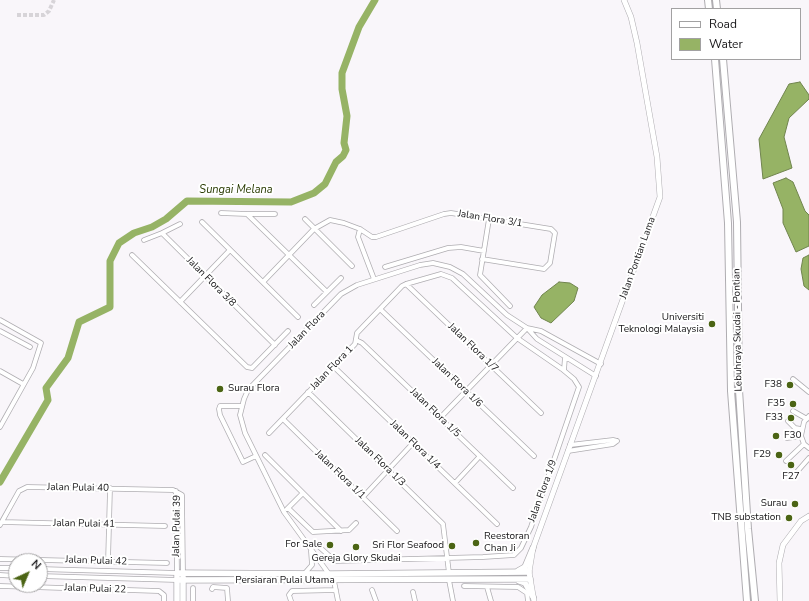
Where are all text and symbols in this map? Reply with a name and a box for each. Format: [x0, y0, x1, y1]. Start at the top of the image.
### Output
legend [671, 8, 801, 60]
text: Road [709, 16, 737, 32]
text: Water [709, 36, 743, 52]
water label: Sungai Melana [199, 183, 273, 197]
street label: Jalan Flora 3/1 [457, 208, 523, 230]
street label: Jalan Pontian Lama [618, 215, 658, 301]
street label: Jalan Flora 3/8 [184, 255, 238, 309]
street label: Lebuhraya Skudai - Pontian [731, 268, 745, 392]
street label: Jalan Flora [286, 309, 328, 351]
place label: Universiti Teknologi Malaysia [618, 312, 704, 336]
marker: Universiti Teknologi Malaysia [707, 319, 717, 329]
street label: Jalan Flora 1/7 [445, 321, 501, 375]
street label: Jalan Flora 1 [308, 344, 356, 392]
street label: Jalan Flora 1/6 [429, 356, 485, 410]
place label: F38 [765, 379, 782, 391]
marker: F38 [785, 380, 795, 390]
place label: Surau Flora [228, 383, 280, 395]
marker: Surau Flora [215, 384, 225, 394]
street label: Jalan Flora 1/5 [407, 386, 463, 440]
place label: F35 [768, 398, 785, 410]
marker: F35 [788, 399, 798, 409]
place label: F33 [766, 412, 783, 424]
marker: F33 [786, 413, 796, 423]
street label: Jalan Flora 1/4 [387, 418, 443, 472]
place label: F30 [784, 430, 801, 442]
marker: F30 [771, 431, 781, 441]
street label: Jalan Flora 1/3 [352, 435, 408, 489]
street label: Jalan Flora 1/1 [312, 448, 368, 502]
place label: F29 [754, 449, 771, 461]
marker: F29 [774, 450, 784, 460]
street label: Jalan Flora 1/9 [526, 458, 560, 524]
marker: F27 [786, 460, 796, 470]
place label: F27 [782, 471, 800, 483]
street label: Jalan Pulai 40 [47, 481, 109, 495]
street label: Jalan Pulai 39 [170, 495, 184, 557]
place label: Surau [761, 498, 787, 510]
marker: Surau [790, 499, 800, 509]
place label: TNB substation [711, 512, 781, 524]
marker: TNB substation [784, 513, 794, 523]
street label: Jalan Pulai 41 [53, 517, 115, 531]
place label: Reestoran Chan Ji [484, 531, 529, 554]
marker: Reestoran Chan Ji [471, 538, 481, 548]
place label: For Sale [285, 539, 322, 551]
marker: For Sale [325, 540, 335, 550]
place label: Sri Flor Seafood [372, 540, 444, 552]
marker: Sri Flor Seafood [447, 541, 457, 551]
marker: Gereja Glory Skudai [351, 542, 361, 552]
north arrow [8, 553, 48, 593]
place label: Gereja Glory Skudai [311, 553, 401, 565]
street label: Jalan Pulai 42 [65, 554, 127, 568]
text: N [28, 556, 44, 573]
street label: Persiaran Pulai Utama [235, 575, 335, 587]
street label: Jalan Pulai 22 [64, 582, 126, 596]

